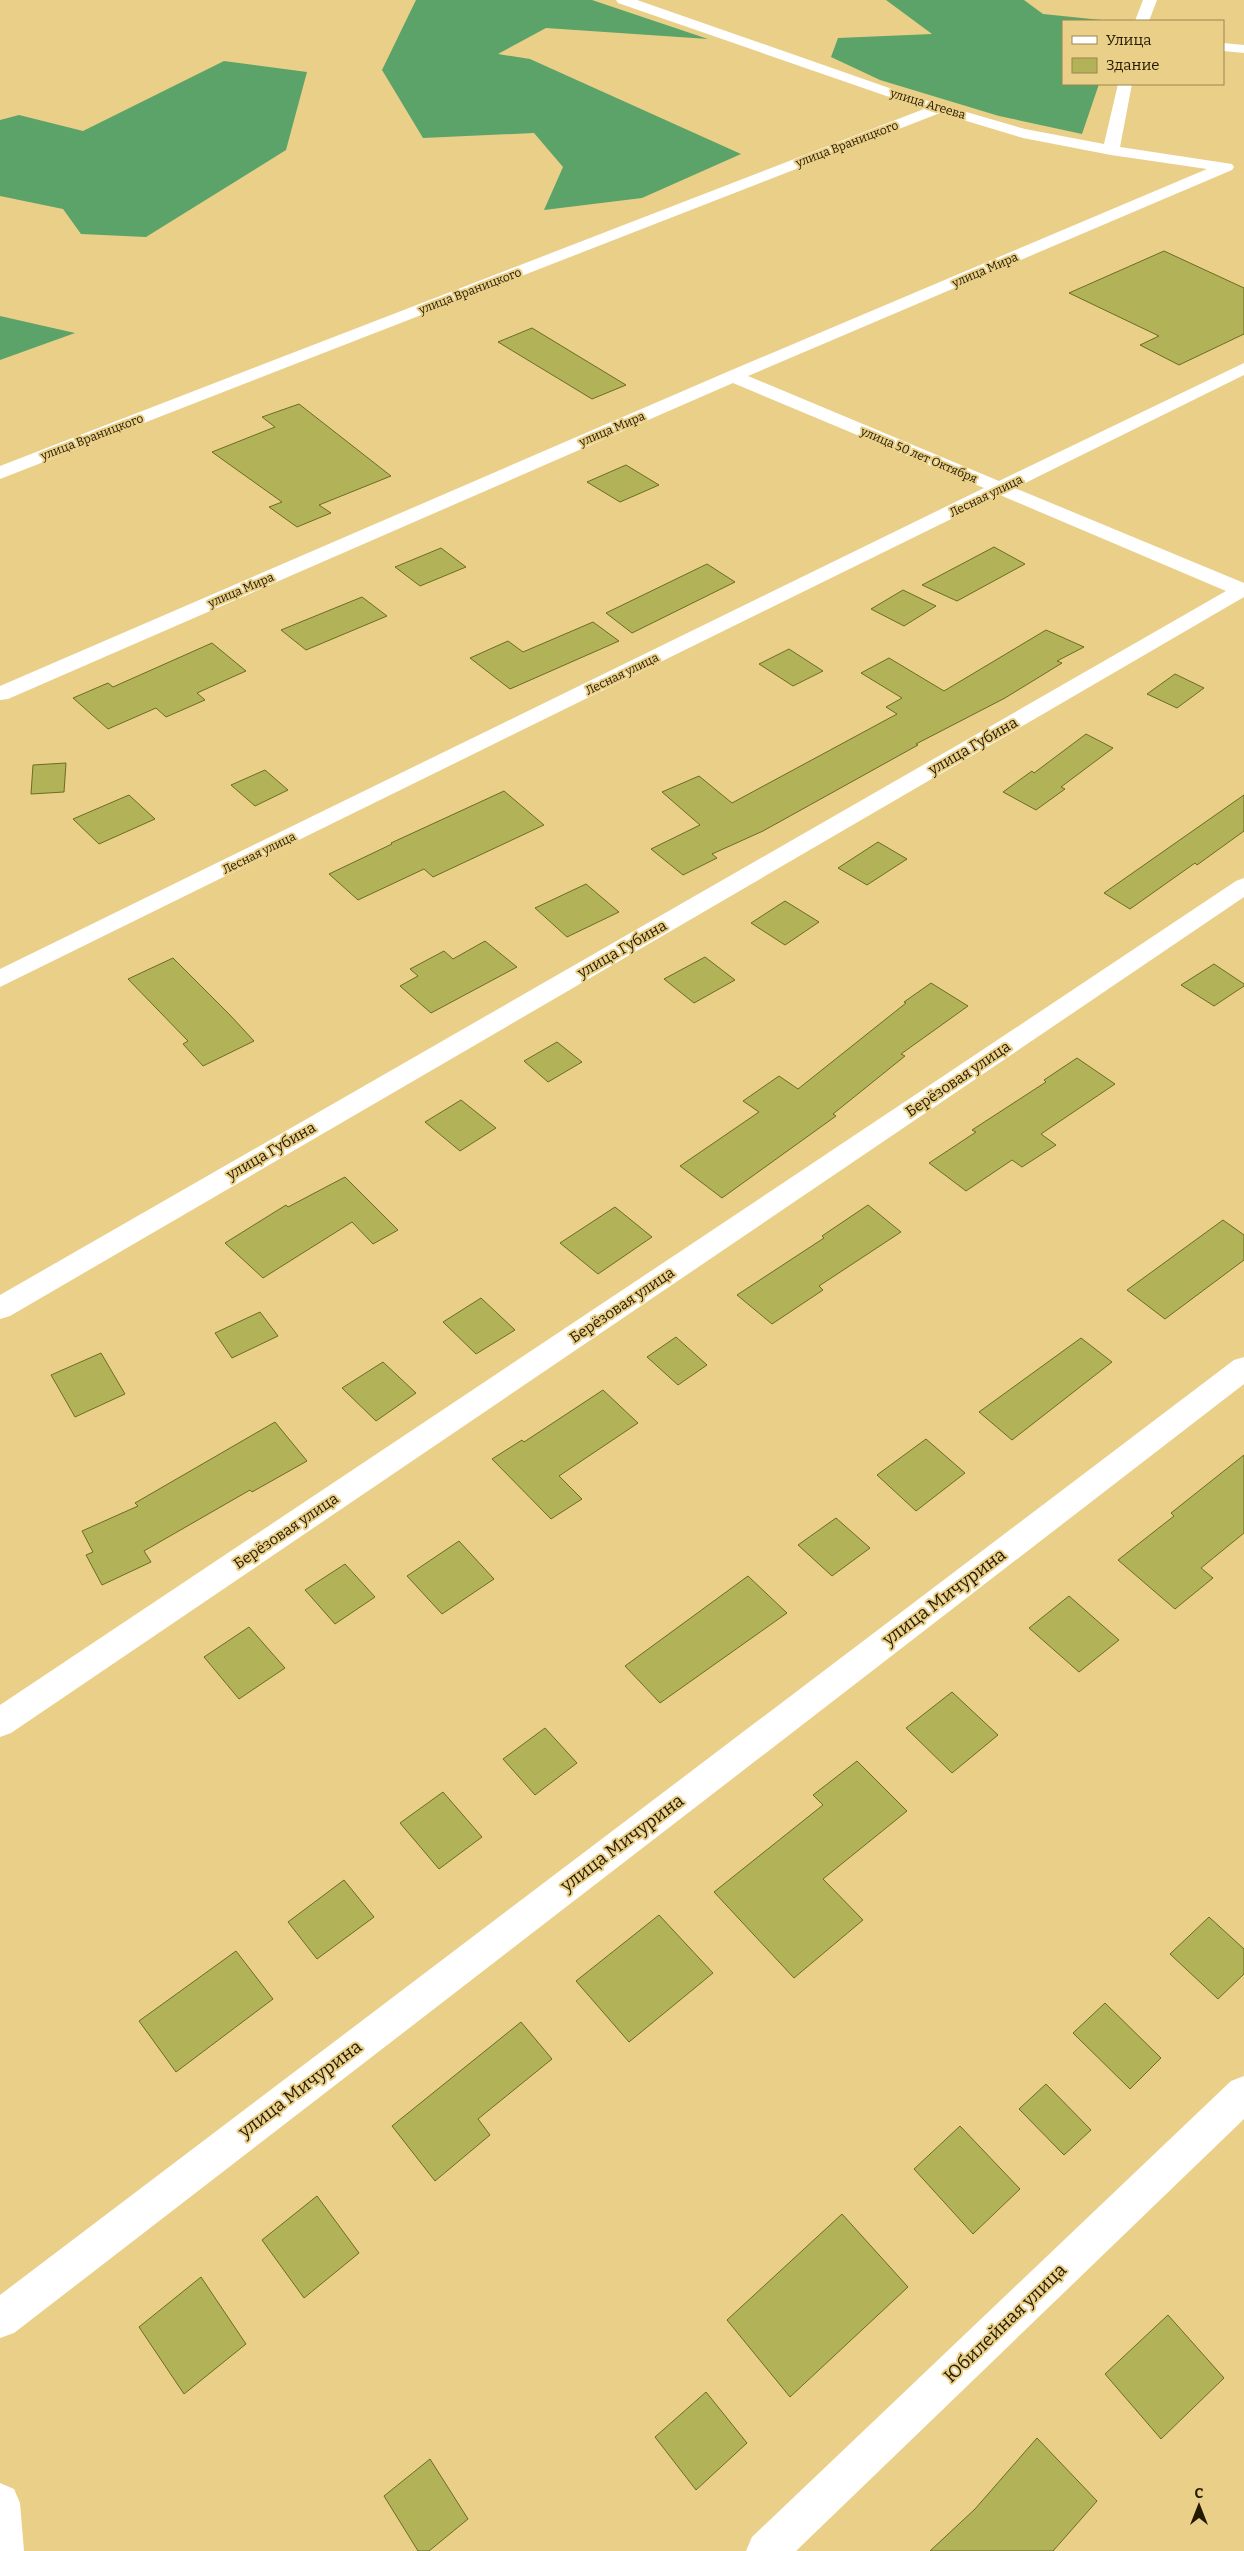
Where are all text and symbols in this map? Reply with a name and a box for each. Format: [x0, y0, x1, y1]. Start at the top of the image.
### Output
legend [1062, 20, 1224, 85]
text: Улица [1106, 31, 1152, 49]
text: Здание [1106, 56, 1160, 74]
street label: улица Агеева [888, 86, 968, 122]
street label: улица Враницкого [793, 118, 900, 170]
street label: улица Мира [949, 250, 1020, 291]
street label: улица Враницкого [416, 265, 523, 317]
street label: улица Мира [576, 409, 647, 450]
street label: улица Враницкого [38, 411, 145, 463]
street label: улица 50 лет Октября [858, 424, 980, 486]
street label: Лесная улица [947, 472, 1025, 520]
street label: улица Мира [205, 570, 276, 611]
street label: Лесная улица [583, 650, 661, 698]
street label: улица Губина [924, 713, 1021, 779]
street label: Лесная улица [220, 829, 298, 877]
street label: улица Губина [573, 916, 670, 982]
street label: Берёзовая улица [902, 1037, 1014, 1121]
street label: улица Губина [222, 1118, 319, 1184]
street label: Берёзовая улица [566, 1263, 678, 1347]
street label: Берёзовая улица [230, 1489, 342, 1573]
street label: улица Мичурина [877, 1543, 1010, 1651]
street label: улица Мичурина [555, 1789, 688, 1897]
street label: улица Мичурина [233, 2035, 366, 2143]
street label: Юбилейная улица [939, 2259, 1071, 2387]
north arrow [1174, 2481, 1224, 2531]
text: С [1195, 2485, 1204, 2502]

